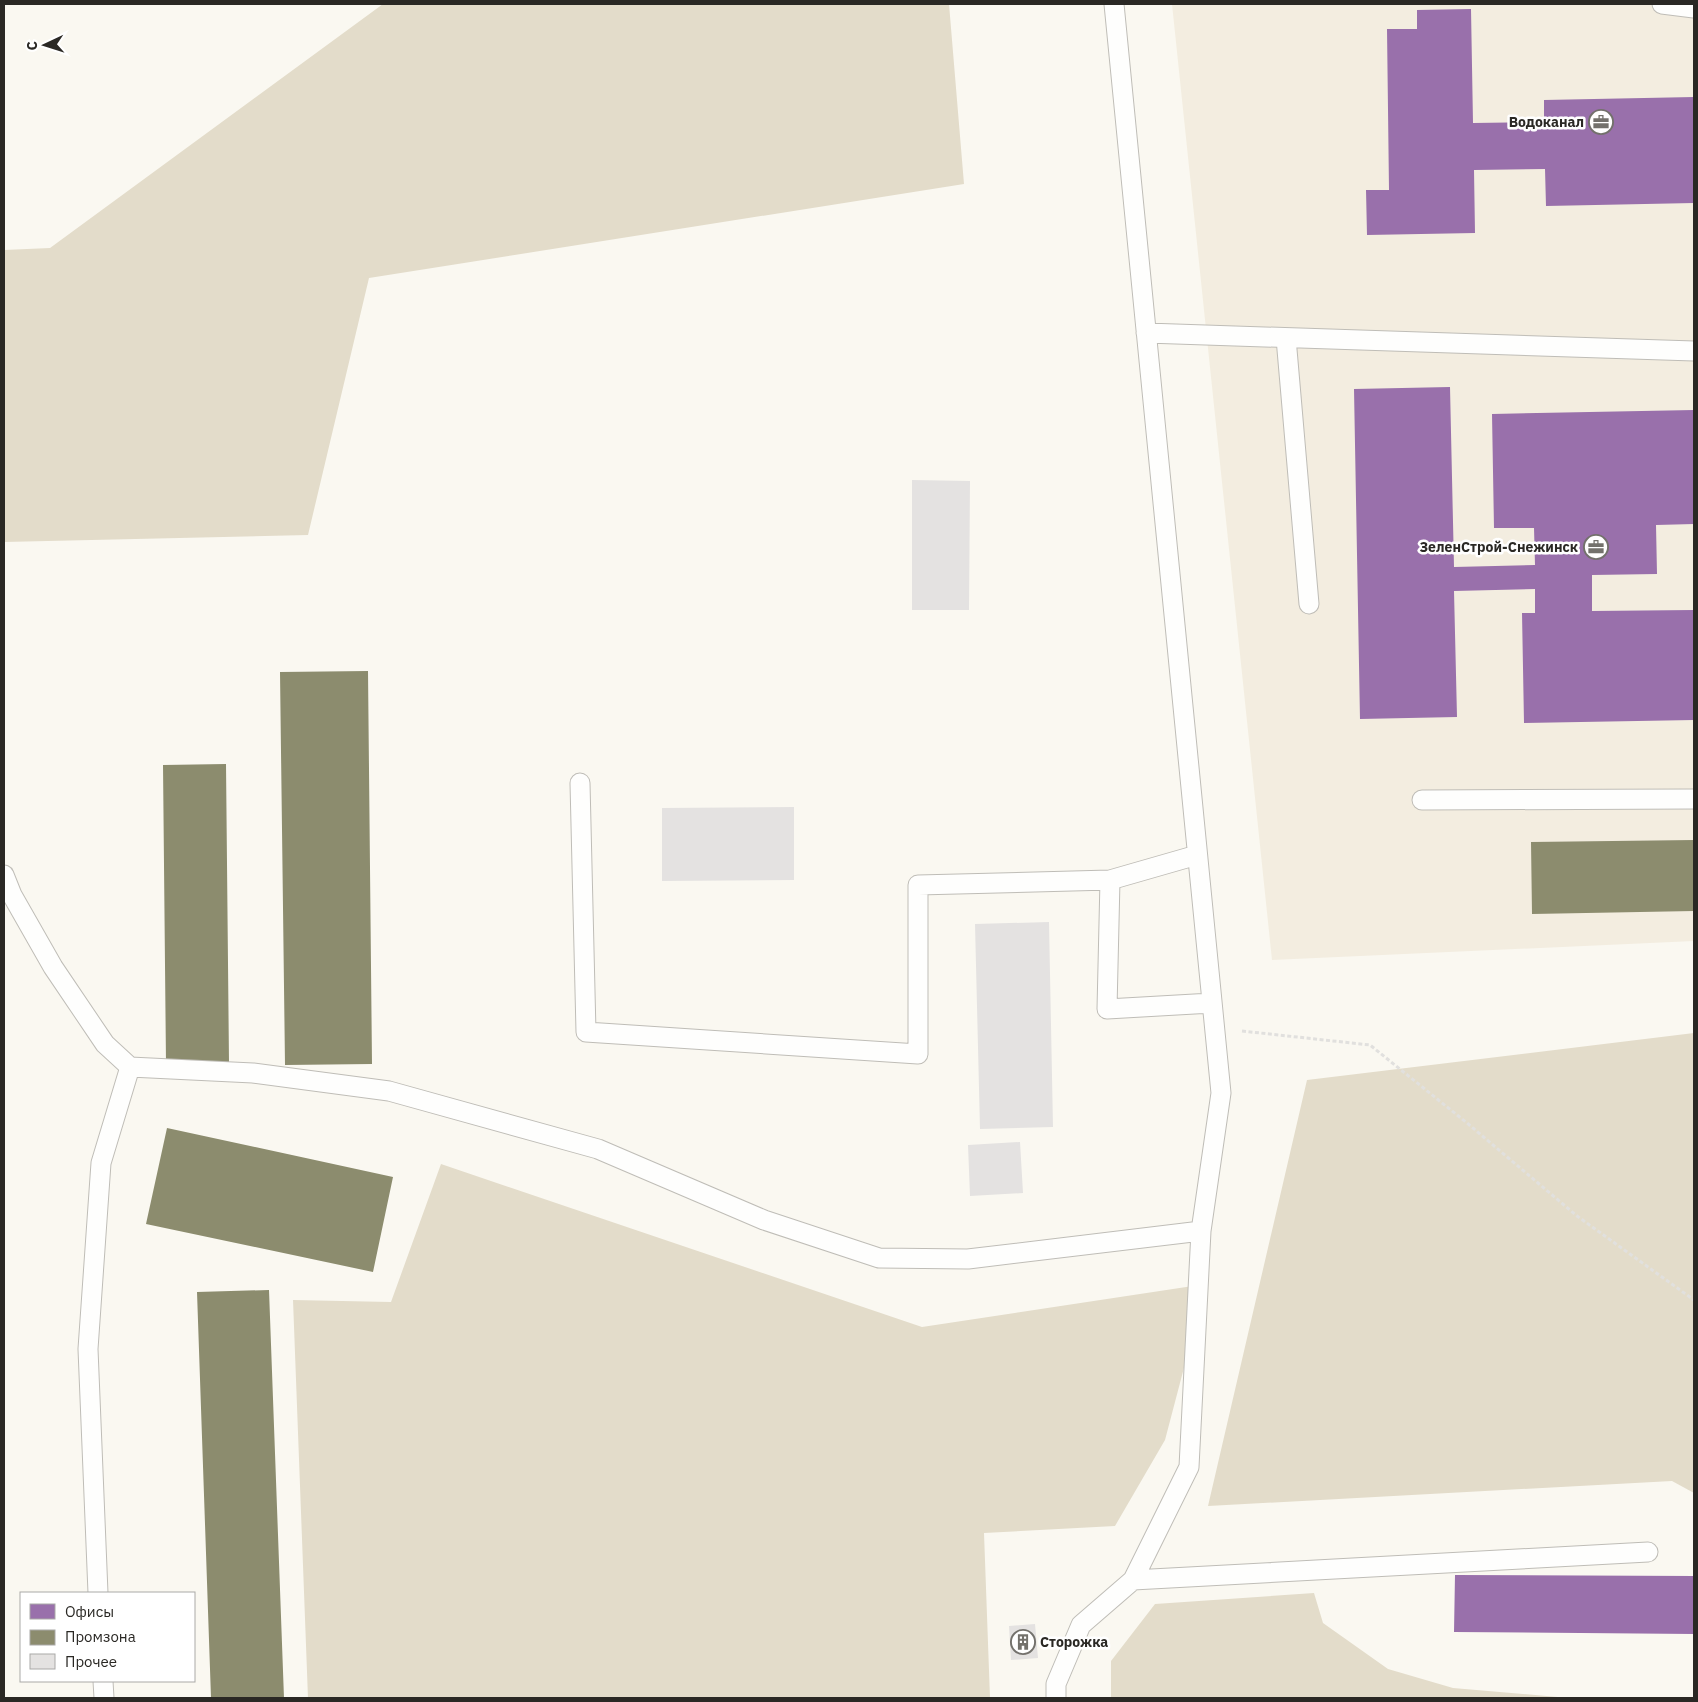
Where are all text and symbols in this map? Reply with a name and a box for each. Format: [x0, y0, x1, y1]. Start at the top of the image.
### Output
north arrow [20, 20, 70, 70]
text: С [23, 41, 41, 51]
office icon: Водоканал [1588, 109, 1614, 135]
place label: Водоканал [1509, 113, 1584, 131]
office icon: ЗеленСтрой-Снежинск [1583, 534, 1609, 560]
place label: ЗеленСтрой-Снежинск [1420, 538, 1578, 556]
legend [20, 1592, 195, 1682]
text: Офисы [65, 1602, 114, 1621]
text: Промзона [65, 1627, 136, 1646]
building icon: Сторожка [1010, 1629, 1036, 1655]
place label: Сторожка [1040, 1633, 1108, 1651]
text: Прочее [65, 1652, 117, 1671]

